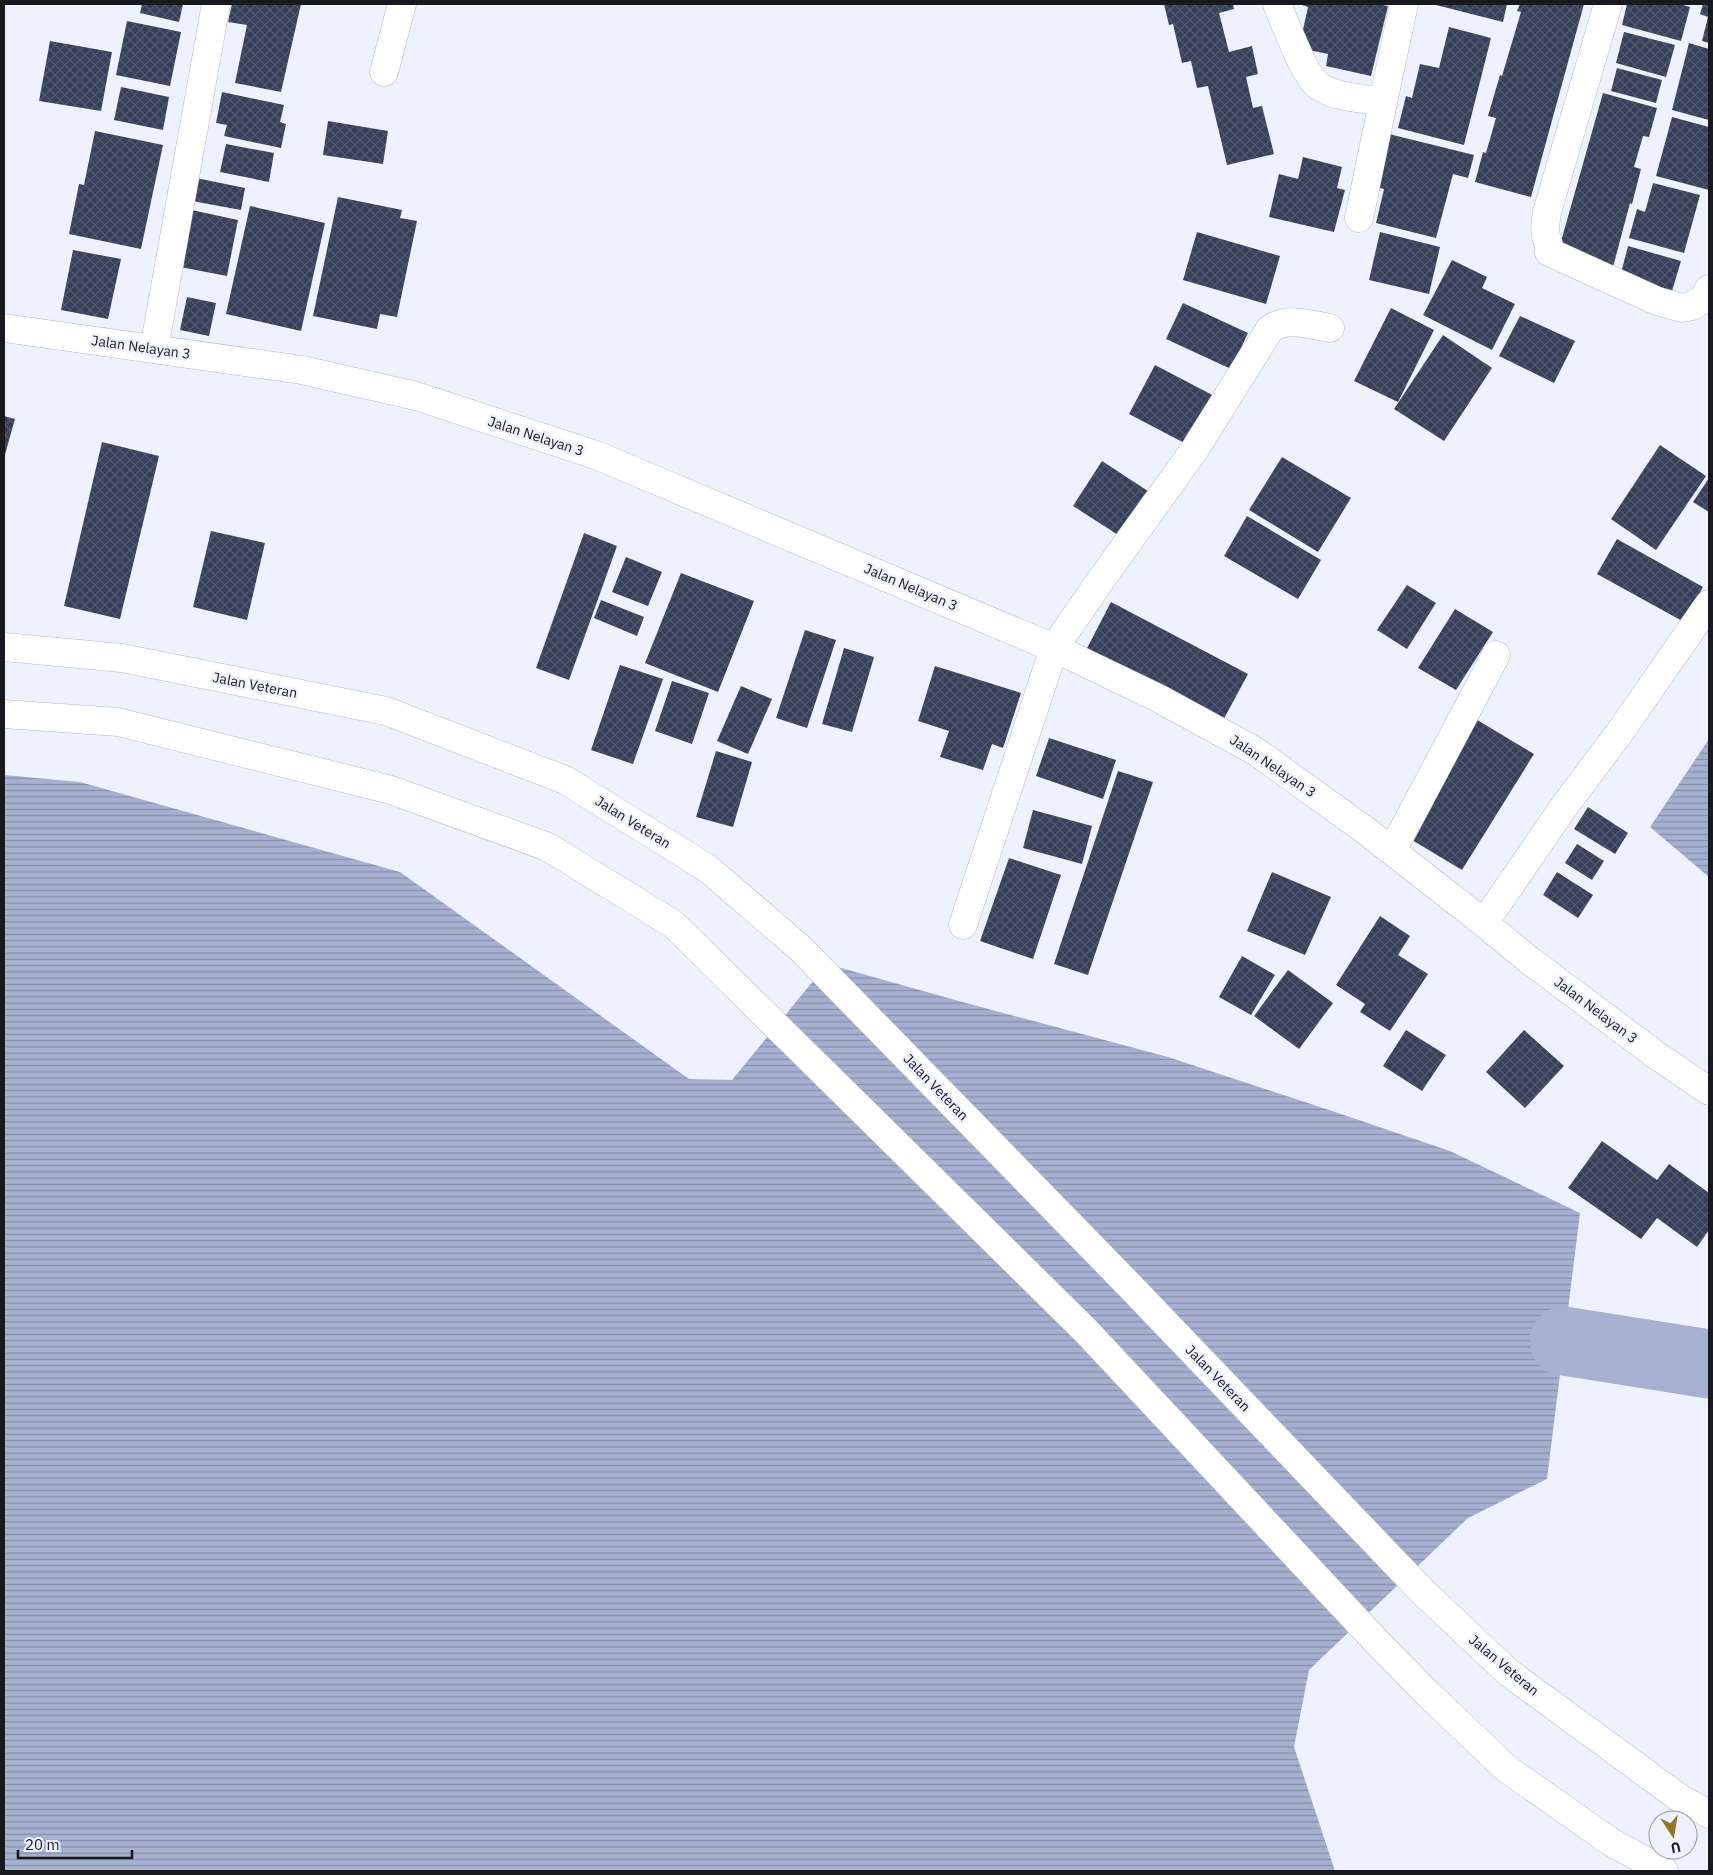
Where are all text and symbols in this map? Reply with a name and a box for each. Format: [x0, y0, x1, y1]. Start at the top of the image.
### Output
street label: Jalan Nelayan 3 [90, 331, 192, 363]
street label: Jalan Nelayan 3 [486, 412, 586, 460]
street label: Jalan Nelayan 3 [862, 559, 960, 615]
street label: Jalan Veteran [211, 668, 299, 702]
street label: Jalan Nelayan 3 [1227, 731, 1319, 801]
street label: Jalan Veteran [592, 792, 674, 852]
street label: Jalan Nelayan 3 [1551, 973, 1641, 1047]
street label: Jalan Veteran [900, 1050, 972, 1124]
street label: Jalan Veteran [1182, 1341, 1254, 1415]
street label: Jalan Veteran [1465, 1630, 1543, 1700]
north arrow [1648, 1810, 1698, 1860]
scale bar [18, 1828, 131, 1860]
text: 20 m [25, 1835, 60, 1854]
text: U [1669, 1838, 1682, 1858]

